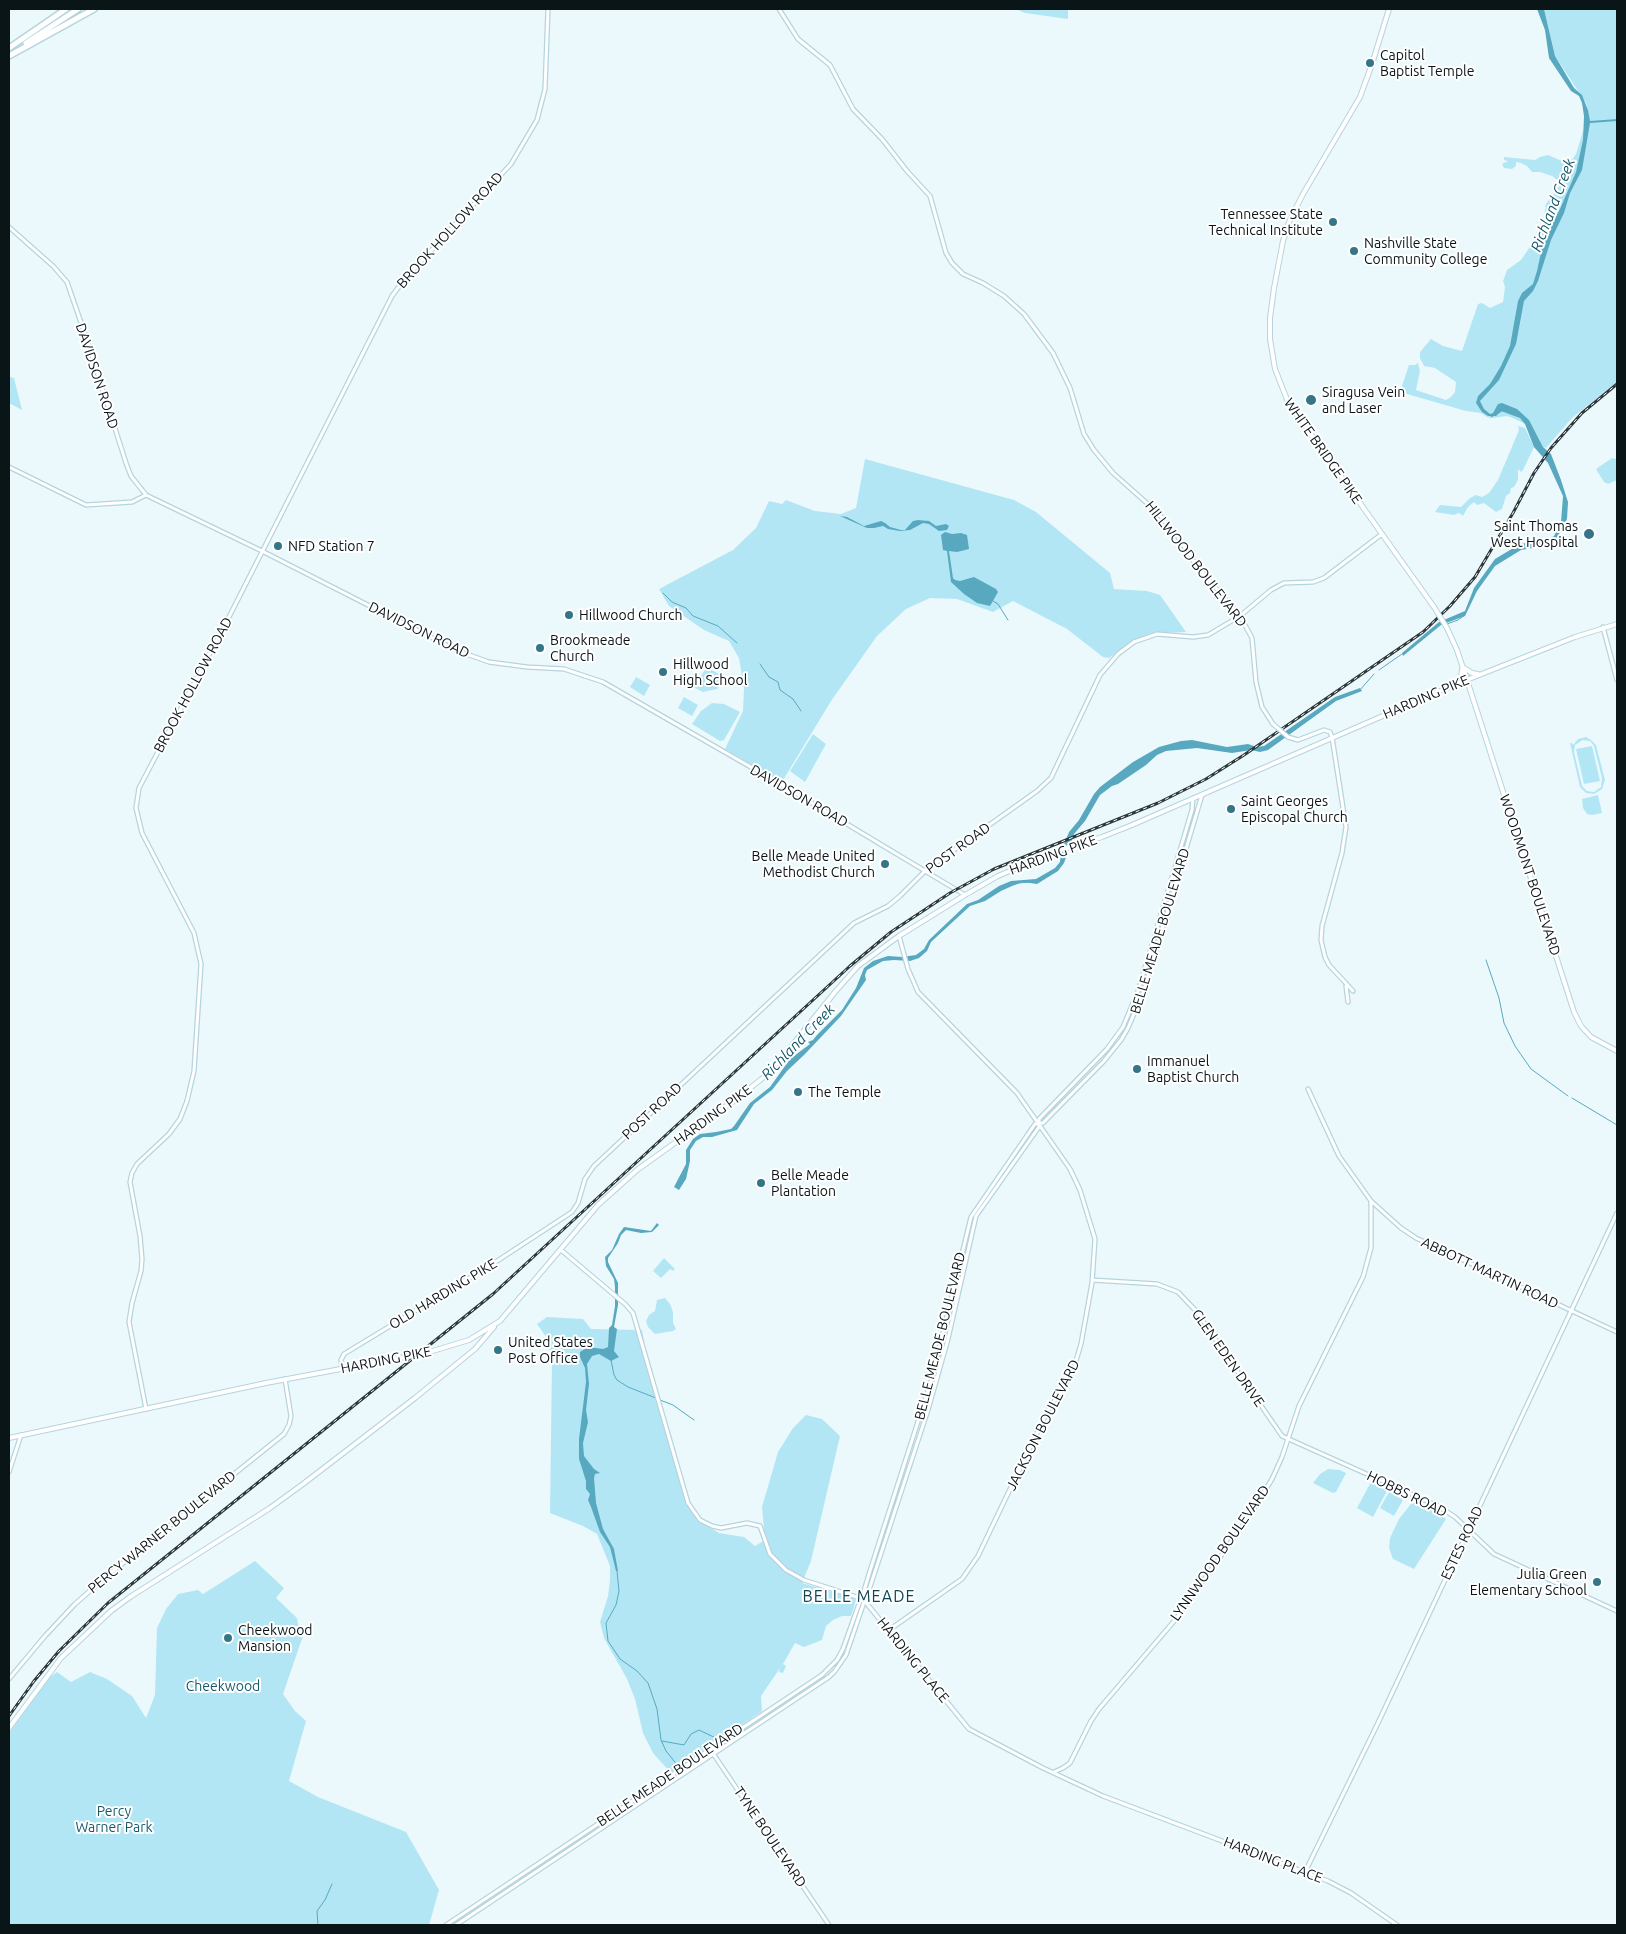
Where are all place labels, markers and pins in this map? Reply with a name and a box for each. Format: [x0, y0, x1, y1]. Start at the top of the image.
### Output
place label: Capitol Baptist Temple [1380, 47, 1474, 80]
marker: Capitol Baptist Temple [1364, 57, 1376, 69]
place label: Tennessee State Technical Institute [1208, 206, 1323, 238]
marker: Tennessee State Technical Institute [1327, 216, 1339, 228]
place label: Nashville State Community College [1364, 235, 1487, 268]
marker: Nashville State Community College [1348, 245, 1360, 257]
place label: Siragusa Vein and Laser [1322, 384, 1405, 417]
marker: Siragusa Vein and Laser [1304, 393, 1318, 407]
place label: Saint Thomas West Hospital [1491, 518, 1578, 550]
marker: Saint Thomas West Hospital [1582, 527, 1596, 541]
place label: NFD Station 7 [288, 538, 375, 554]
marker: NFD Station 7 [272, 540, 284, 552]
place label: Hillwood Church [579, 607, 682, 623]
marker: Hillwood Church [563, 609, 575, 621]
place label: Brookmeade Church [550, 632, 631, 664]
marker: Brookmeade Church [534, 642, 546, 654]
place label: Hillwood High School [673, 656, 747, 689]
marker: Hillwood High School [657, 666, 669, 678]
place label: Saint Georges Episcopal Church [1241, 793, 1348, 826]
marker: Saint Georges Episcopal Church [1225, 803, 1237, 815]
place label: Belle Meade United Methodist Church [752, 848, 875, 880]
marker: Belle Meade United Methodist Church [879, 858, 891, 870]
place label: Immanuel Baptist Church [1147, 1053, 1239, 1086]
marker: Immanuel Baptist Church [1131, 1063, 1143, 1075]
place label: The Temple [808, 1084, 881, 1100]
marker: The Temple [792, 1086, 804, 1098]
place label: Belle Meade Plantation [771, 1167, 849, 1200]
marker: Belle Meade Plantation [755, 1177, 767, 1189]
place label: United States Post Office [508, 1334, 593, 1366]
marker: United States Post Office [492, 1344, 504, 1356]
place label: Julia Green Elementary School [1470, 1566, 1587, 1598]
marker: Julia Green Elementary School [1591, 1576, 1603, 1588]
place label: Cheekwood Mansion [238, 1622, 313, 1654]
marker: Cheekwood Mansion [222, 1632, 234, 1644]

